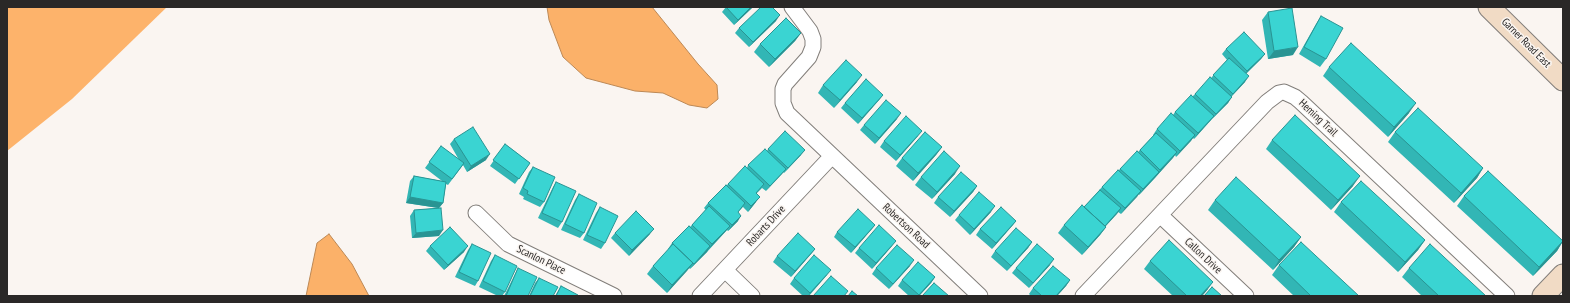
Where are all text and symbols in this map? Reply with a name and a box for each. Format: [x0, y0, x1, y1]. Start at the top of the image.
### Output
street label: Garner Road East [1499, 16, 1553, 70]
street label: Heming Trail [1296, 97, 1340, 139]
street label: Robertson Road [880, 201, 932, 251]
street label: Robarts Drive [744, 203, 788, 249]
street label: Callon Drive [1182, 235, 1224, 277]
street label: Scanlon Place [515, 243, 567, 277]

